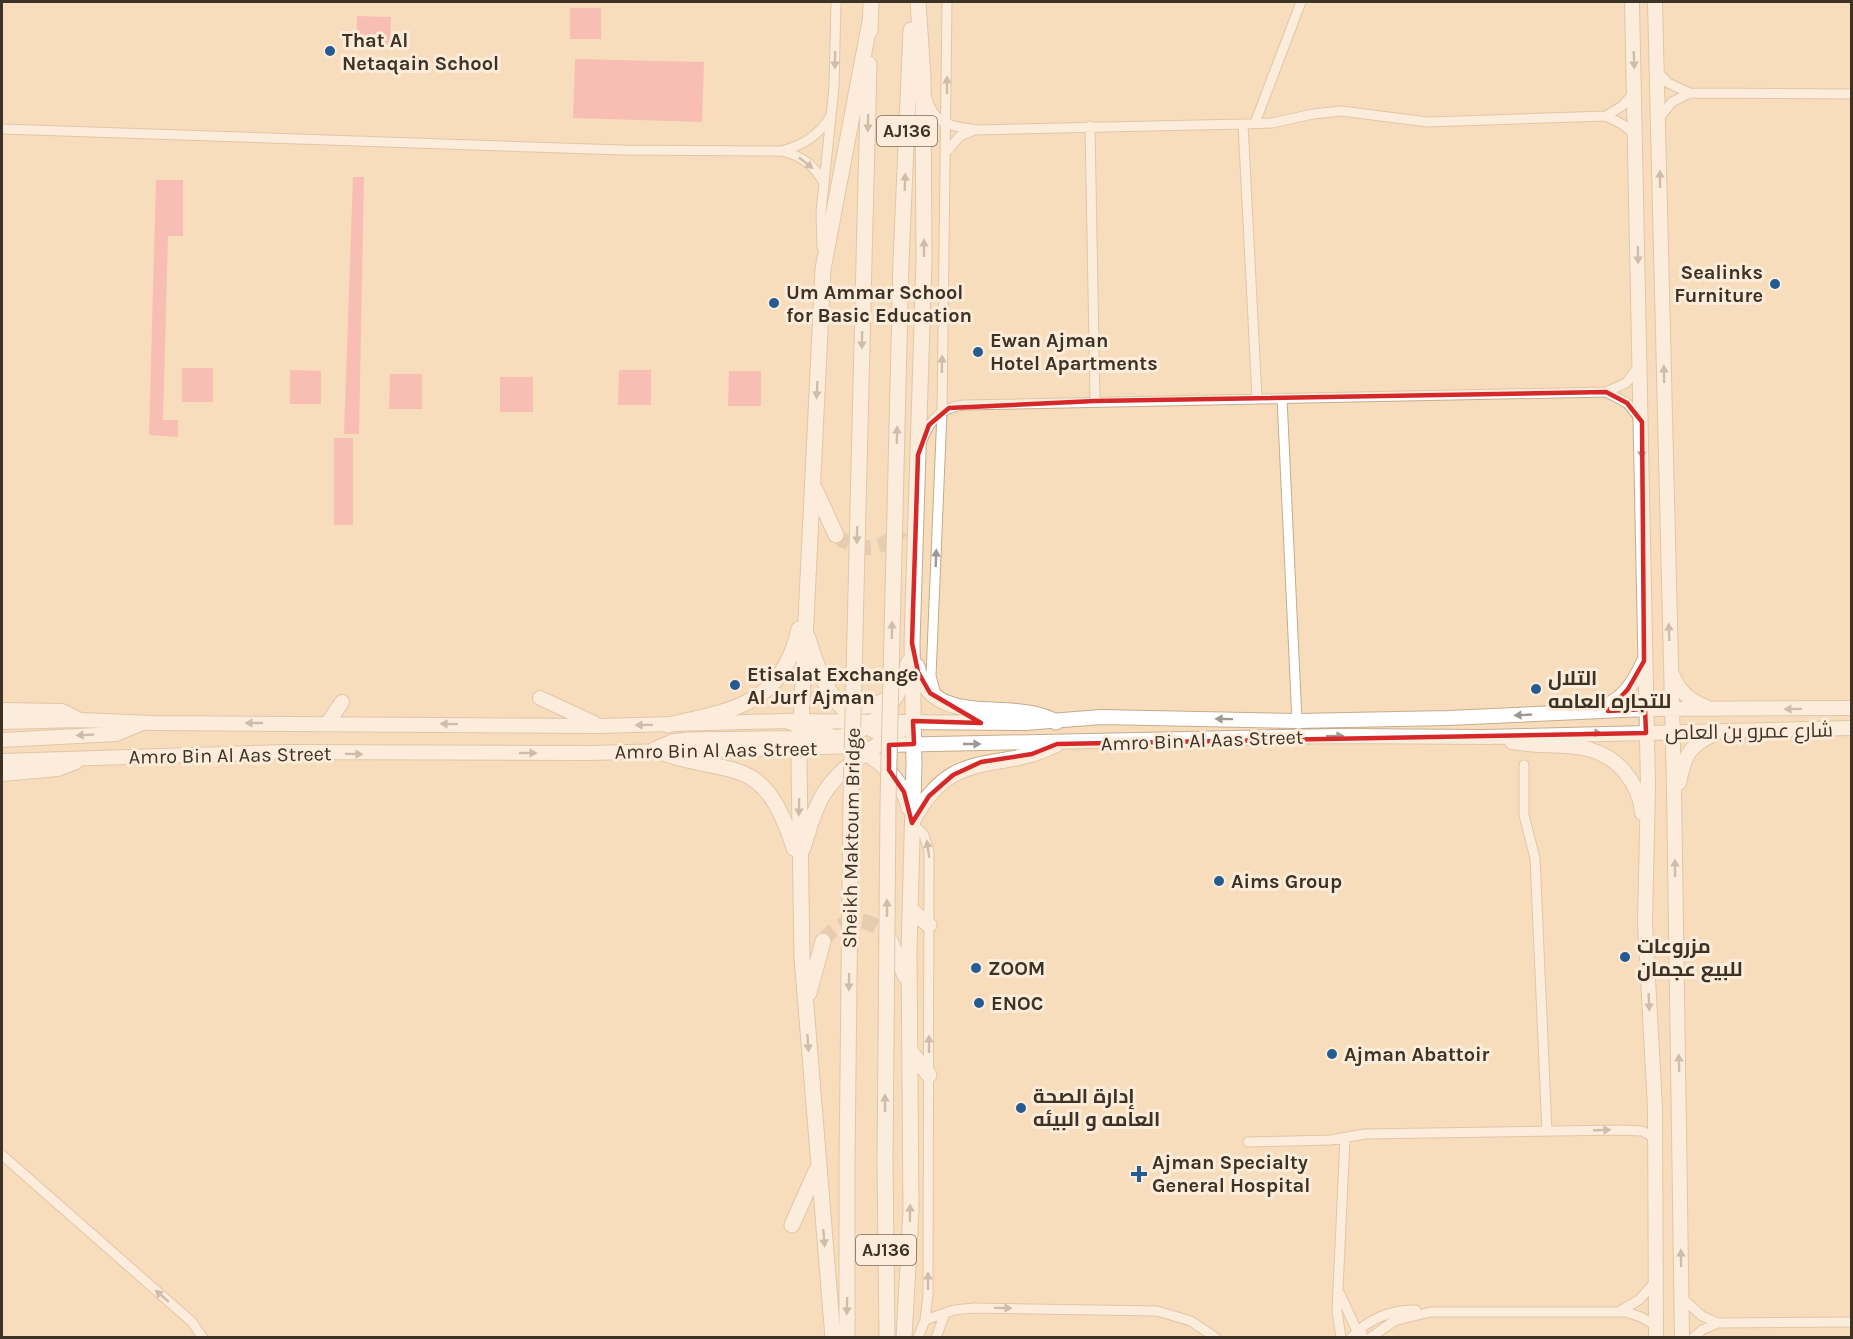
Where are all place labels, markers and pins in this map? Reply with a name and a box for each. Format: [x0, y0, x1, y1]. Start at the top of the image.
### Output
place label: That Al Netaqain School [342, 29, 499, 75]
marker: That Al Netaqain School [323, 44, 337, 58]
place label: Sealinks Furniture [1674, 261, 1763, 307]
marker: Sealinks Furniture [1768, 277, 1782, 291]
place label: Um Ammar School for Basic Education [786, 281, 972, 327]
marker: Um Ammar School for Basic Education [767, 296, 781, 310]
place label: Ewan Ajman Hotel Apartments [990, 329, 1158, 375]
marker: Ewan Ajman Hotel Apartments [971, 345, 985, 359]
place label: Etisalat Exchange Al Jurf Ajman [747, 663, 918, 709]
place label: التلال للتجاره العامه [1548, 667, 1671, 713]
marker: Etisalat Exchange Al Jurf Ajman [728, 678, 742, 692]
marker: التلال للتجاره العامه [1529, 682, 1543, 696]
place label: Aims Group [1231, 870, 1342, 893]
marker: Aims Group [1212, 874, 1226, 888]
place label: مزروعات للبيع عجمان [1637, 935, 1743, 983]
marker: مزروعات للبيع عجمان [1618, 950, 1632, 964]
place label: ZOOM [988, 957, 1045, 980]
marker: ZOOM [969, 961, 983, 975]
place label: ENOC [991, 992, 1043, 1015]
marker: ENOC [972, 996, 986, 1010]
place label: Ajman Abattoir [1344, 1043, 1490, 1066]
marker: Ajman Abattoir [1325, 1047, 1339, 1061]
place label: إدارة الصحة العامه و البيئه [1033, 1085, 1160, 1131]
marker: إدارة الصحة العامه و البيئه [1014, 1101, 1028, 1115]
place label: Ajman Specialty General Hospital [1152, 1151, 1310, 1197]
marker: Ajman Specialty General Hospital [1130, 1165, 1148, 1183]

